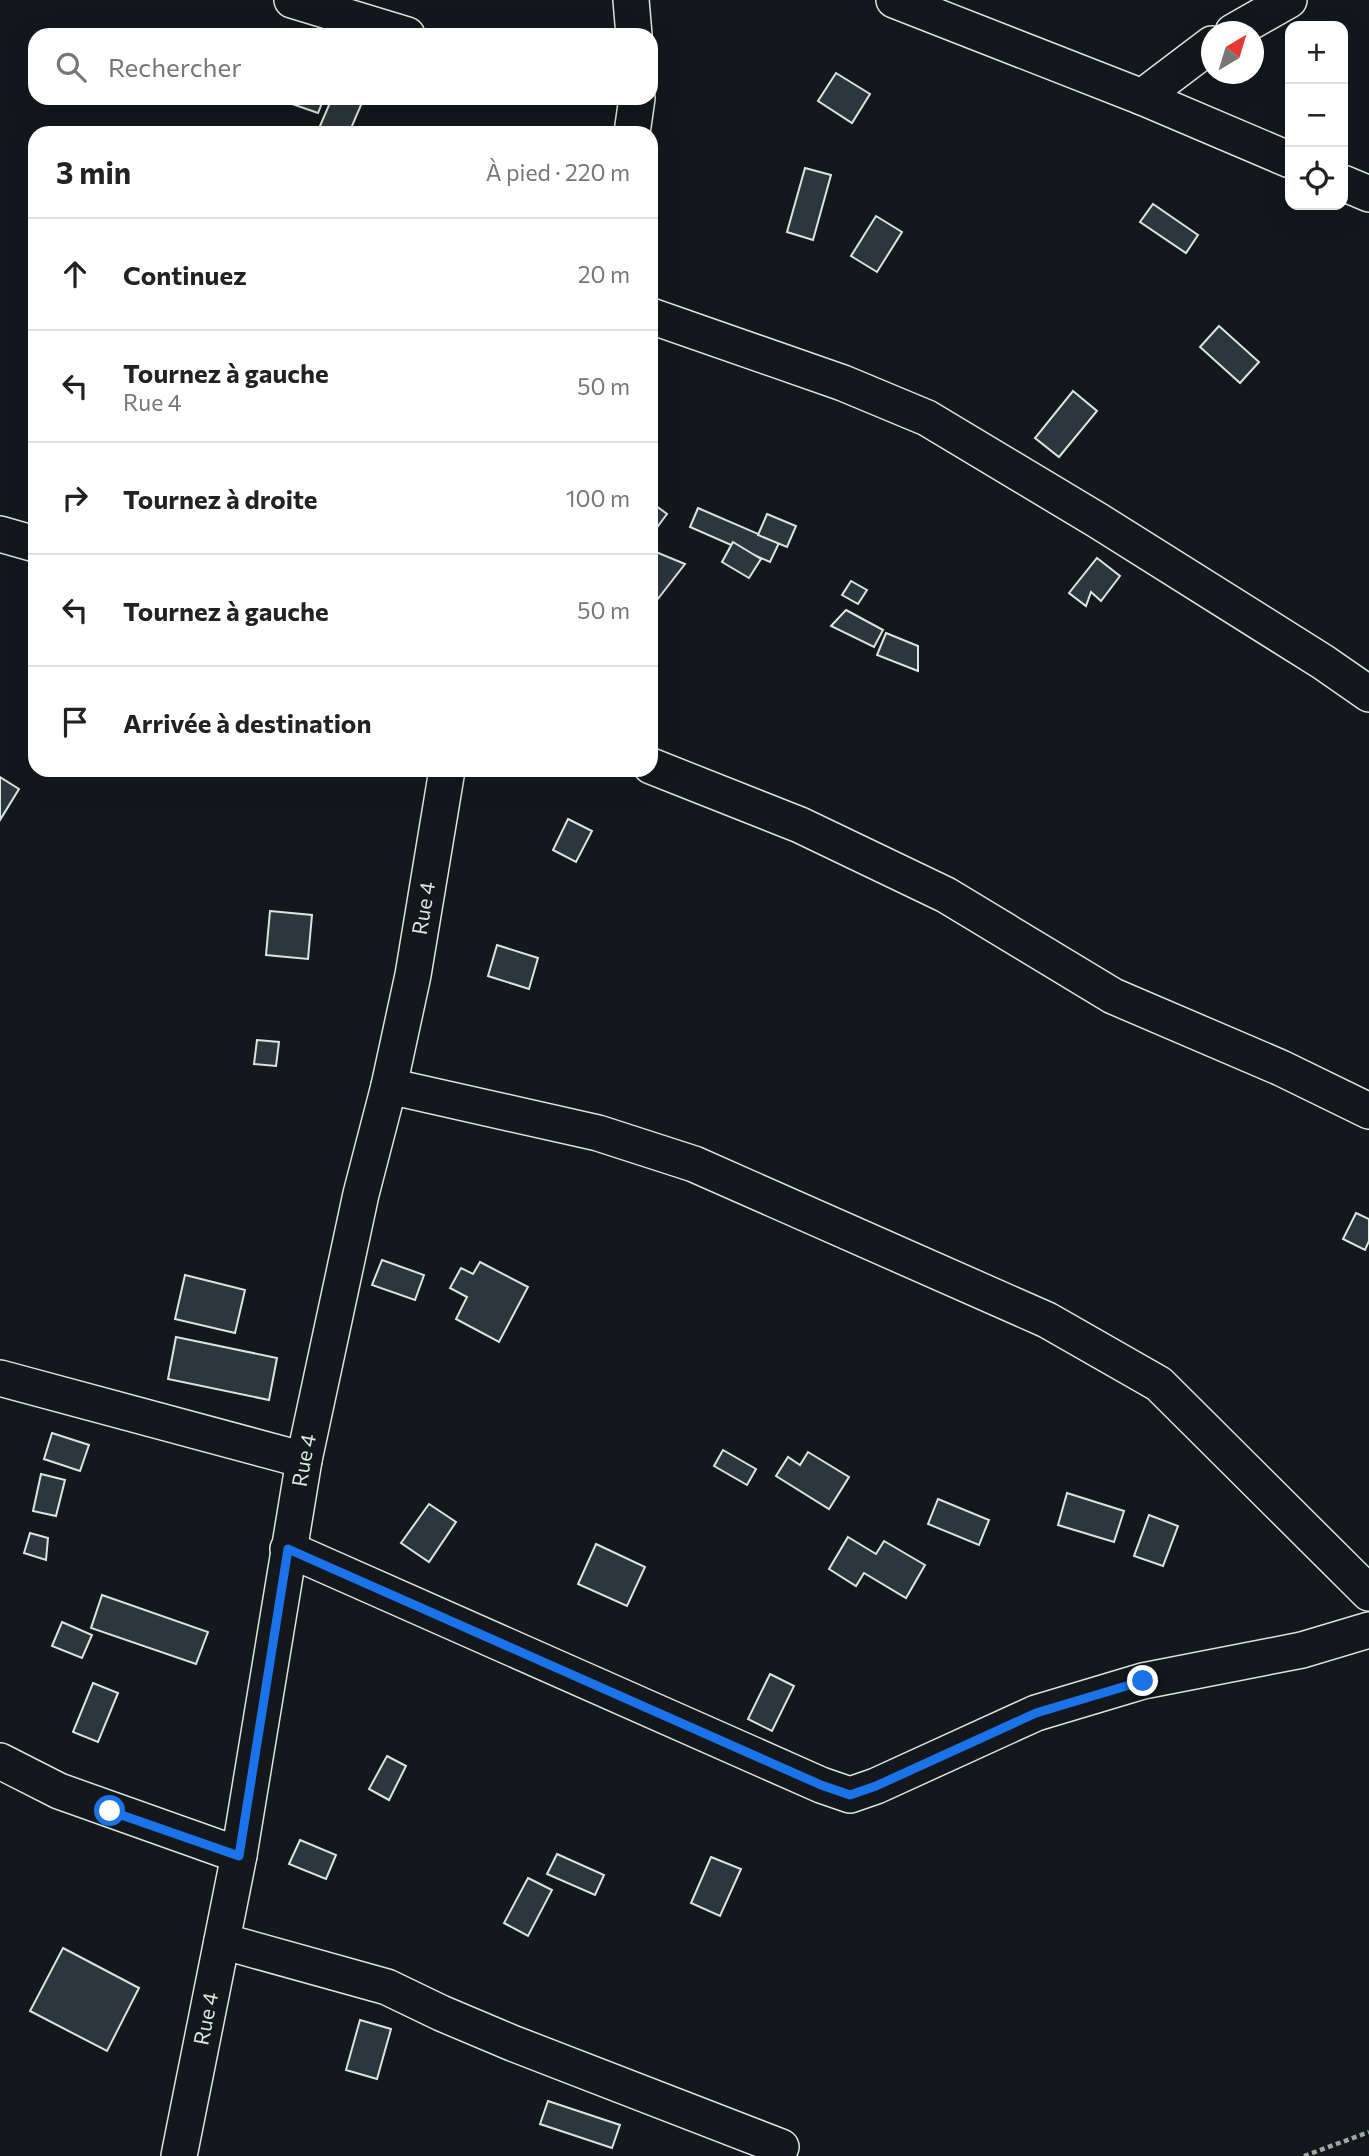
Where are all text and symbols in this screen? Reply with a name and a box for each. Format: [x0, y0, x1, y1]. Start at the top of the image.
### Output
north arrow [1201, 21, 1264, 84]
map controls [1285, 21, 1348, 210]
button: + [1285, 21, 1348, 84]
search box [28, 28, 658, 105]
icon: search [52, 48, 90, 86]
text: Rechercher [108, 51, 242, 82]
button: − [1285, 84, 1348, 147]
button: locate [1285, 147, 1348, 210]
text: 3 min [56, 153, 131, 190]
text: À pied · 220 m [486, 158, 630, 186]
icon: ahead [56, 255, 94, 293]
text: Continuez [123, 259, 247, 290]
text: 20 m [578, 260, 630, 288]
text: Tournez à gauche [123, 357, 329, 388]
icon: left [56, 367, 94, 405]
text: 50 m [577, 372, 630, 400]
text: Rue 4 [123, 388, 181, 416]
icon: right [56, 479, 94, 517]
text: Tournez à droite [123, 483, 318, 514]
text: 100 m [566, 484, 630, 512]
icon: left [56, 591, 94, 629]
text: Tournez à gauche [123, 595, 329, 626]
text: 50 m [577, 596, 630, 624]
icon: arrive [56, 703, 94, 741]
text: Arrivée à destination [123, 707, 371, 738]
street label: Rue 4 [406, 879, 439, 936]
street label: Rue 4 [286, 1431, 320, 1488]
route end [1127, 1665, 1158, 1696]
route start [94, 1795, 125, 1826]
street label: Rue 4 [187, 1989, 222, 2047]

